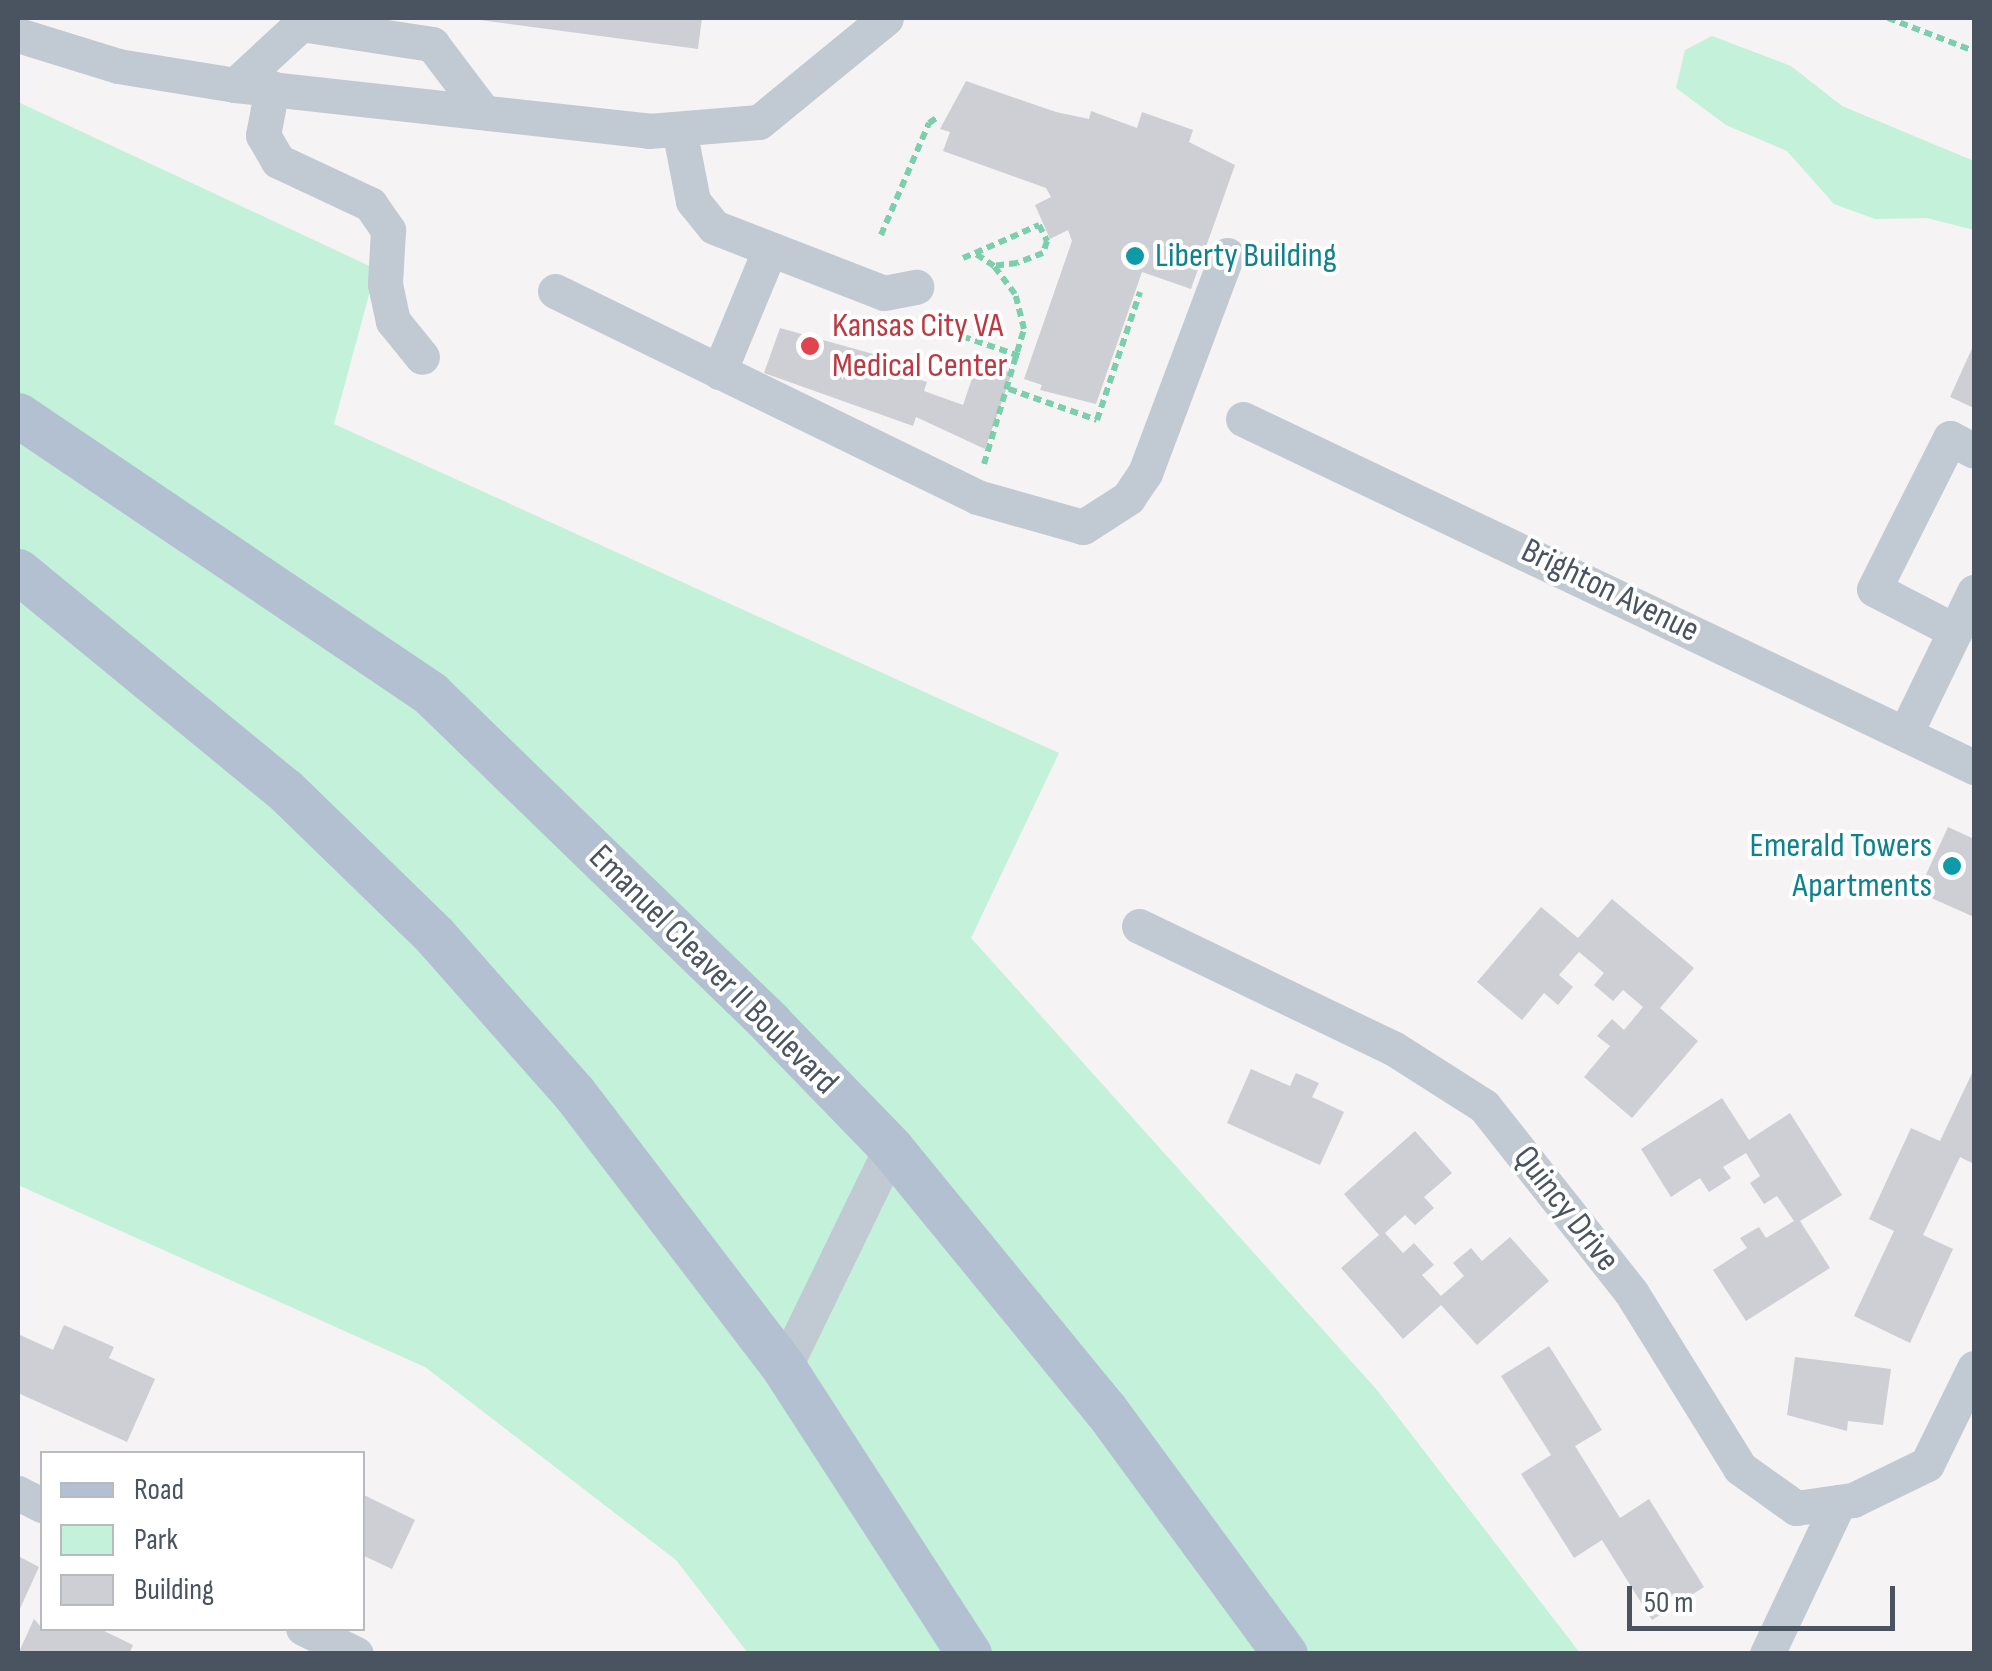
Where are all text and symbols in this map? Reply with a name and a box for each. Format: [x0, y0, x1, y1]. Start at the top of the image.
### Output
place label: Liberty Building [1155, 235, 1337, 277]
marker: Liberty Building [1124, 245, 1146, 267]
place label: Kansas City VA Medical Center [832, 305, 1008, 387]
marker: Kansas City VA Medical Center [797, 333, 823, 359]
street label: Brighton Avenue [1514, 530, 1706, 652]
place label: Emerald Towers Apartments [1749, 825, 1932, 907]
street label: Emanuel Cleaver II Boulevard [580, 837, 846, 1103]
marker: Emerald Towers Apartments [1941, 855, 1963, 877]
street label: Quincy Drive [1504, 1138, 1628, 1280]
legend [40, 1451, 365, 1631]
text: Road [134, 1472, 184, 1508]
text: Park [134, 1522, 178, 1558]
scale bar [1632, 1566, 1900, 1628]
text: Building [134, 1572, 214, 1608]
text: 50 m [1644, 1585, 1693, 1621]

